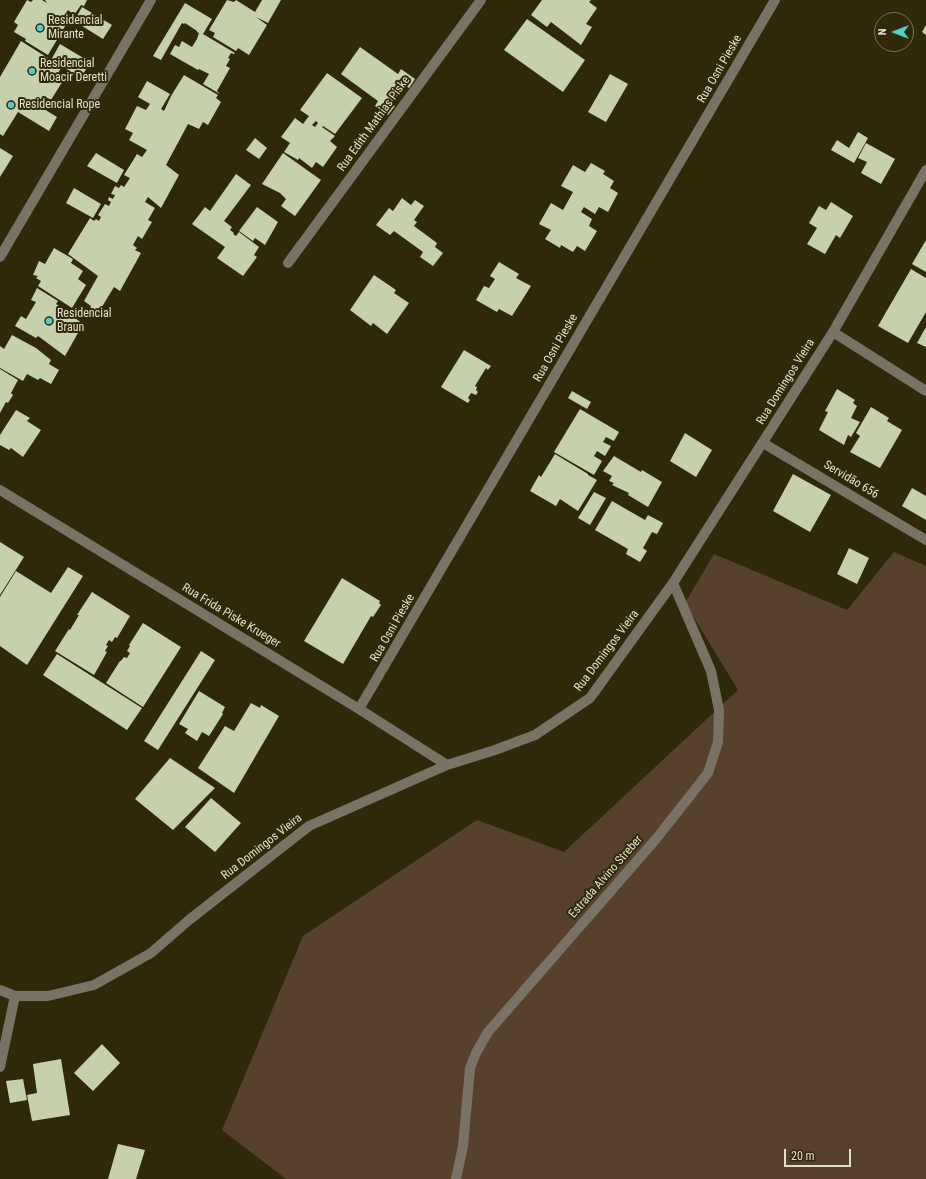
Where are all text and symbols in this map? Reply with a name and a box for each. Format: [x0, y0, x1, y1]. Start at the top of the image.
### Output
north arrow [874, 12, 914, 52]
place label: Residencial Mirante [48, 14, 102, 42]
marker: Residencial Mirante [35, 23, 45, 33]
text: N [876, 29, 889, 35]
street label: Rua Osni Pieske [695, 32, 745, 106]
place label: Residencial Moacir Deretti [40, 57, 107, 85]
marker: Residencial Moacir Deretti [27, 66, 37, 76]
street label: Rua Edith Mathias Piske [335, 74, 413, 174]
place label: Residencial Rope [19, 98, 100, 112]
marker: Residencial Rope [6, 100, 16, 110]
place label: Residencial Braun [57, 307, 111, 335]
street label: Rua Osni Pieske [531, 311, 581, 385]
marker: Residencial Braun [44, 316, 54, 326]
street label: Rua Domingos Vieira [754, 336, 818, 428]
street label: Servidão 656 [821, 458, 881, 502]
street label: Rua Frida Piske Krueger [179, 581, 283, 651]
street label: Rua Osni Pieske [368, 591, 418, 665]
street label: Rua Domingos Vieira [572, 607, 642, 695]
street label: Rua Domingos Vieira [219, 811, 305, 883]
street label: Estrada Alvino Streber [566, 833, 646, 921]
scale bar [786, 1141, 853, 1167]
text: 20 m [791, 1149, 815, 1163]

